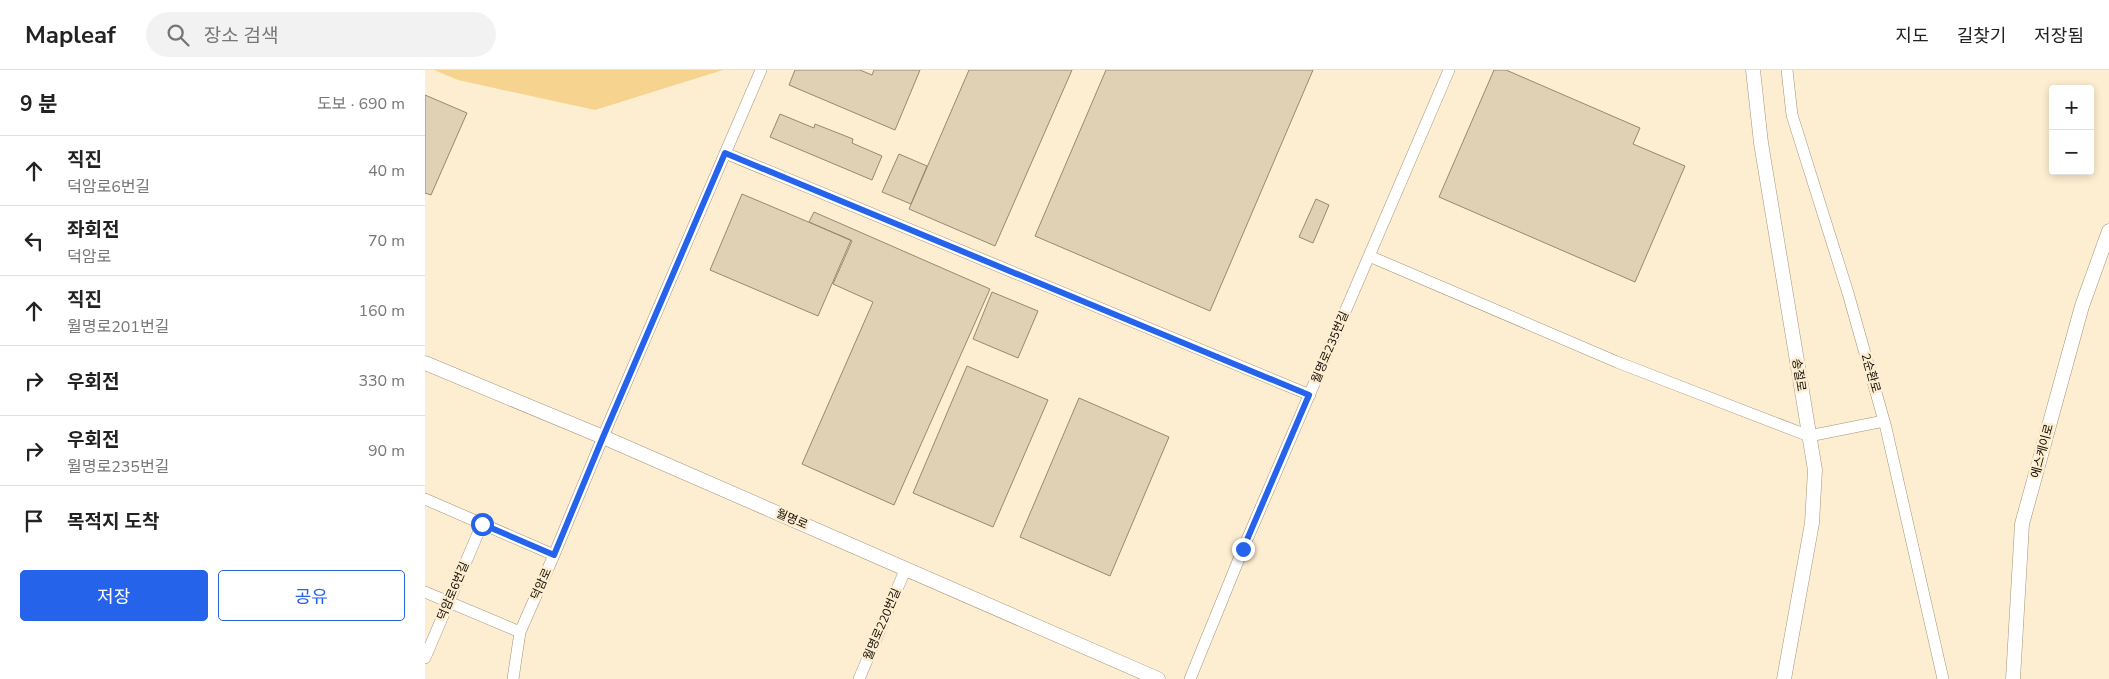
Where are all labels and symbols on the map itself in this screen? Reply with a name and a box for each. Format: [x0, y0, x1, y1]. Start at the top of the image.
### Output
street label: 월명로235번길 [1308, 309, 1352, 385]
street label: 2순환로 [1858, 351, 1884, 395]
street label: 송절로 [1789, 357, 1809, 393]
street label: 에스케이로 [2027, 422, 2057, 480]
street label: 월명로 [774, 505, 810, 533]
route start [471, 513, 494, 536]
route end [1232, 538, 1255, 561]
street label: 덕암로6번길 [433, 559, 473, 623]
street label: 덕암로 [527, 566, 555, 602]
street label: 월명로220번길 [860, 586, 904, 662]

